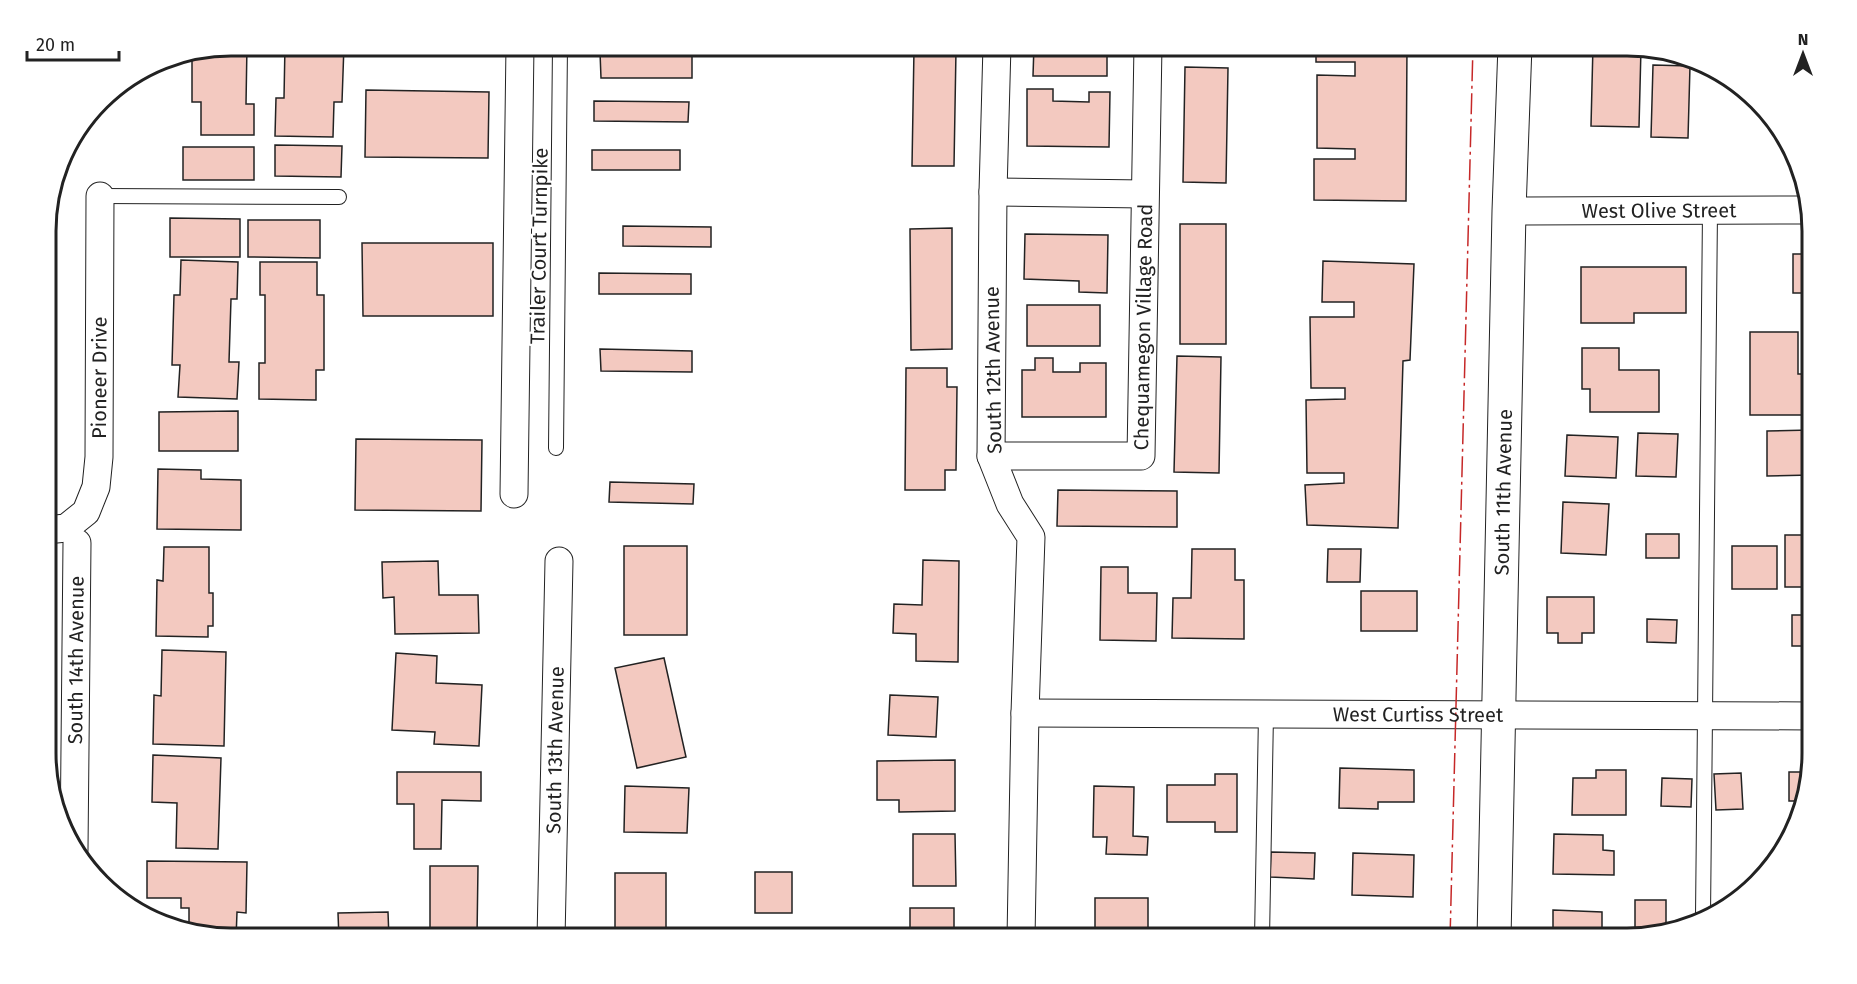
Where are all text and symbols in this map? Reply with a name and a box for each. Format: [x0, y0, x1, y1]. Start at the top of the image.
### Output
scale bar [27, 24, 118, 62]
north arrow [1773, 24, 1833, 84]
text: N [1798, 30, 1808, 49]
text: 20 m [36, 34, 75, 56]
street label: Trailer Court Turnpike [525, 148, 553, 344]
street label: West Olive Street [1582, 198, 1737, 223]
street label: Chequamegon Village Road [1129, 204, 1157, 450]
street label: South 12th Avenue [980, 286, 1006, 454]
street label: Pioneer Drive [87, 317, 112, 439]
street label: South 11th Avenue [1489, 409, 1517, 575]
street label: South 14th Avenue [63, 576, 89, 744]
street label: South 13th Avenue [541, 666, 569, 834]
street label: West Curtiss Street [1333, 702, 1504, 727]

